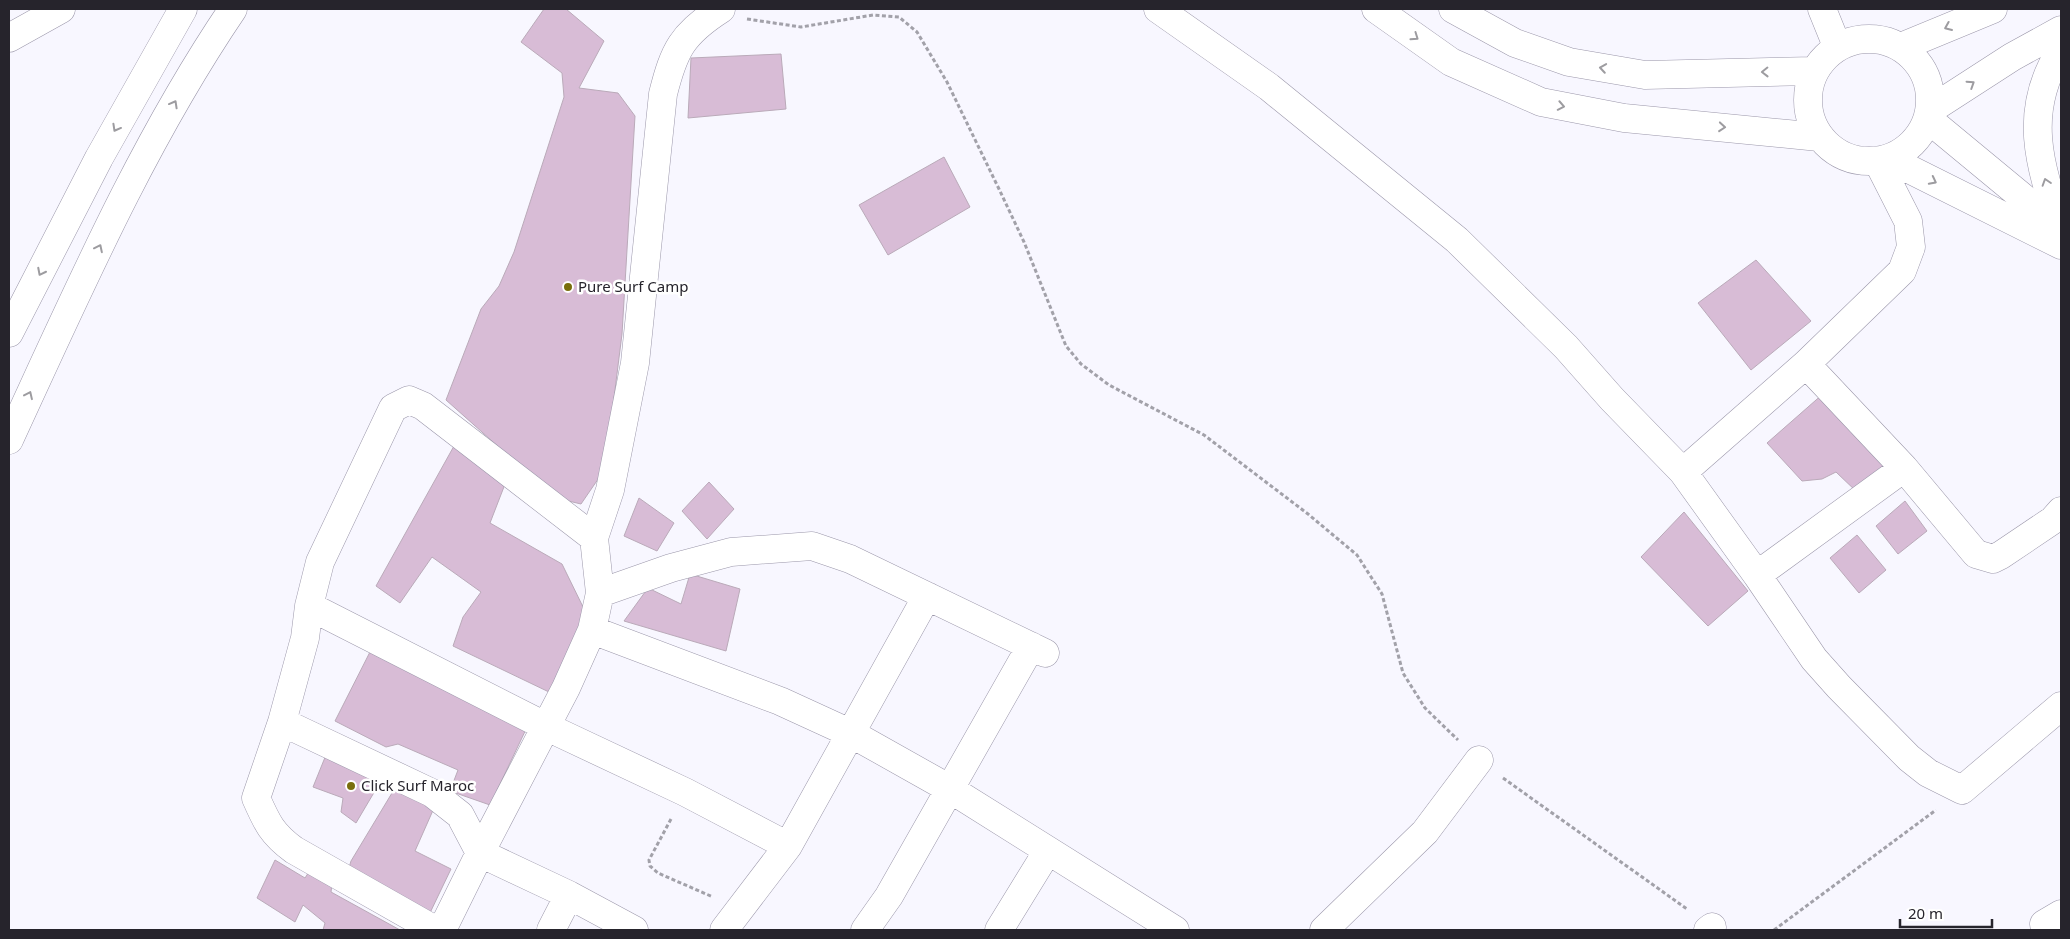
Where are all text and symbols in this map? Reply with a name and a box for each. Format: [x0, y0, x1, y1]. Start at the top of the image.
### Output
one-way arrow [1944, 21, 1953, 32]
one-way arrow [1410, 31, 1419, 40]
one-way arrow [1599, 63, 1608, 73]
one-way arrow [1761, 67, 1768, 77]
one-way arrow [1965, 81, 1974, 90]
one-way arrow [1557, 100, 1565, 111]
one-way arrow [168, 101, 178, 110]
one-way arrow [112, 122, 122, 131]
one-way arrow [1718, 122, 1726, 133]
one-way arrow [1928, 175, 1937, 185]
one-way arrow [2041, 178, 2051, 187]
one-way arrow [93, 245, 103, 254]
one-way arrow [37, 266, 47, 275]
place label: Pure Surf Camp [578, 276, 689, 296]
marker: Pure Surf Camp [562, 281, 574, 293]
one-way arrow [23, 392, 33, 401]
place label: Click Surf Maroc [361, 775, 474, 795]
marker: Click Surf Maroc [345, 780, 357, 792]
scale bar [1900, 896, 1992, 928]
text: 20 m [1908, 903, 1943, 923]

